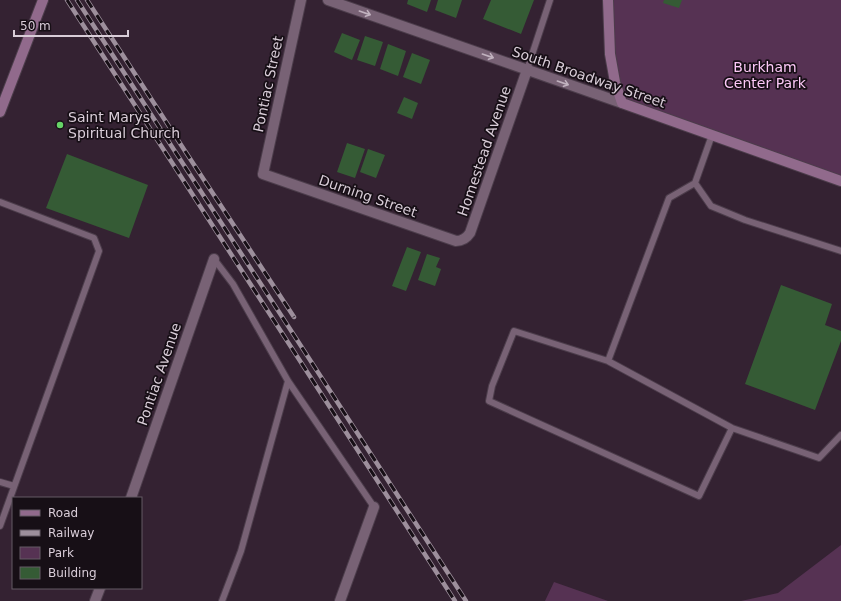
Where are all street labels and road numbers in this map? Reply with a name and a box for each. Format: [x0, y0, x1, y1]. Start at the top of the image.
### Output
street label: Pontiac Street [250, 34, 286, 134]
street label: South Broadway Street [510, 43, 668, 111]
street label: Homestead Avenue [454, 84, 514, 218]
street label: Durning Street [317, 172, 420, 220]
street label: Pontiac Avenue [134, 321, 184, 427]

